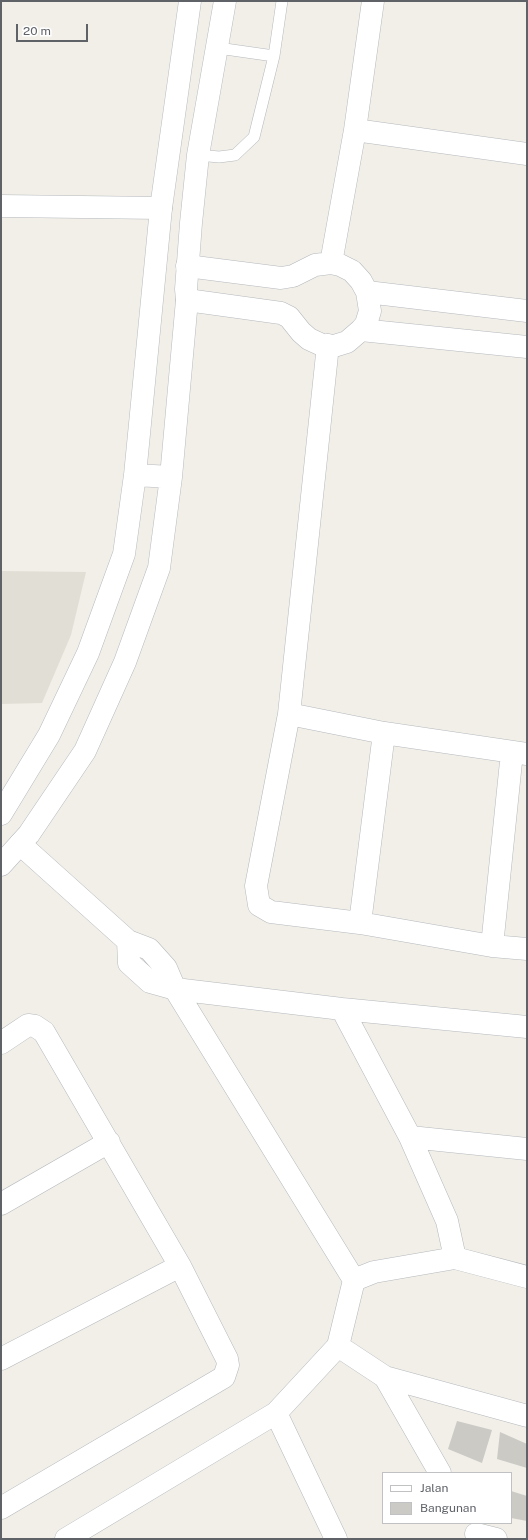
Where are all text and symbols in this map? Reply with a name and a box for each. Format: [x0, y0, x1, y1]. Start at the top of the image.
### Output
scale bar [18, 16, 90, 42]
text: 20 m [23, 24, 51, 38]
legend [382, 1472, 512, 1524]
text: Jalan [420, 1481, 448, 1495]
text: Bangunan [420, 1501, 476, 1515]

